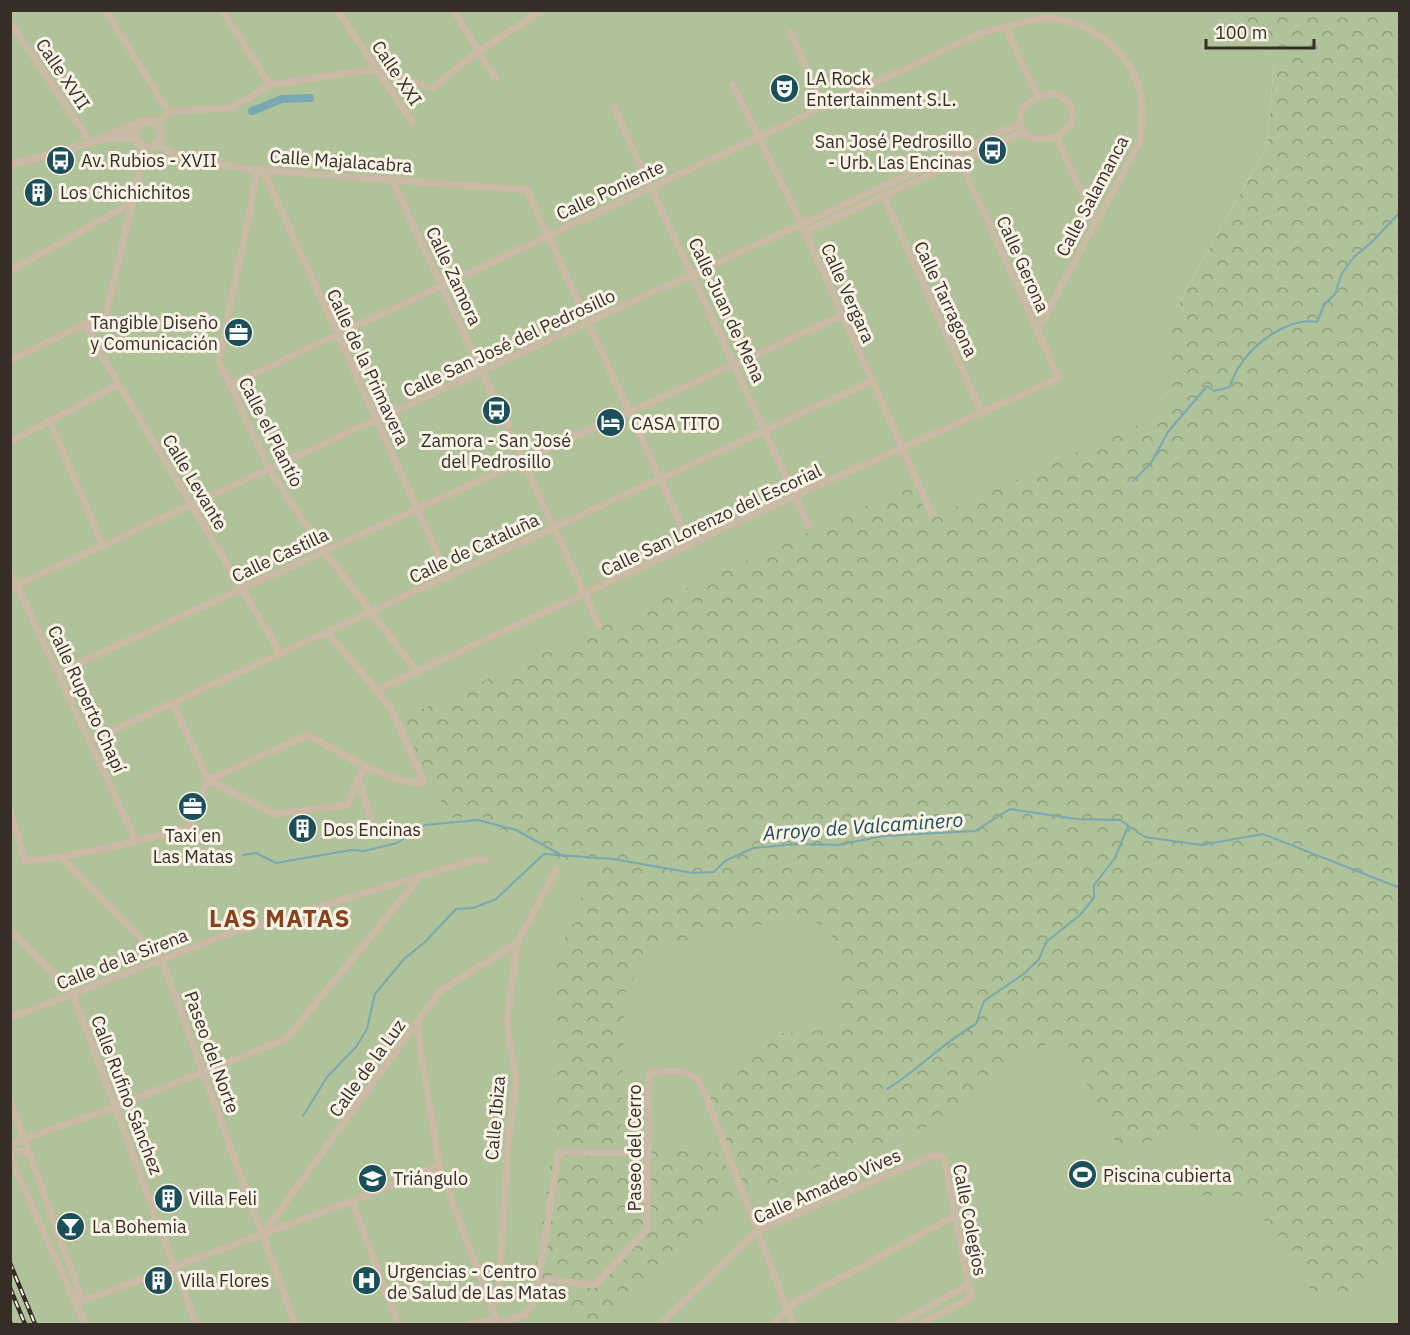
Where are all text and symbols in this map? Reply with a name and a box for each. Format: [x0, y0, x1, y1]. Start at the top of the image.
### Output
scale bar [1206, 12, 1314, 50]
text: 100 m [1215, 21, 1267, 44]
street label: Calle XVII [31, 34, 95, 114]
street label: Calle XXI [367, 36, 427, 110]
place label: LA Rock Entertainment S.L. [806, 67, 956, 111]
theatre icon: LA Rock Entertainment S.L. [769, 72, 801, 104]
place label: San José Pedrosillo - Urb. Las Encinas [815, 130, 972, 174]
street label: Calle Salamanca [1051, 131, 1134, 260]
bus stop icon: San José Pedrosillo - Urb. Las Encinas [977, 135, 1009, 167]
bus stop icon: Av. Rubios - XVII [44, 144, 76, 176]
street label: Calle Majalacabra [269, 145, 413, 177]
place label: Av. Rubios - XVII [81, 149, 217, 172]
street label: Calle Poniente [552, 155, 668, 225]
building icon: Los Chichichitos [23, 176, 55, 208]
place label: Los Chichichitos [60, 181, 190, 204]
street label: Calle Gerona [991, 212, 1055, 316]
street label: Calle Zamora [421, 223, 487, 330]
street label: Calle Juan de Mena [683, 234, 771, 386]
street label: Calle Tarragona [909, 237, 983, 361]
street label: Calle Vergara [816, 240, 880, 347]
street label: Calle San José del Pedrosillo [399, 284, 619, 402]
street label: Calle de la Primavera [322, 285, 414, 449]
place label: Tangible Diseño y Comunicación [90, 311, 218, 355]
office icon: Tangible Diseño y Comunicación [223, 316, 255, 348]
street label: Calle el Plantío [233, 373, 309, 491]
bus stop icon: Zamora - San José del Pedrosillo [480, 395, 512, 427]
hotel icon: CASA TITO [594, 407, 626, 439]
place label: CASA TITO [631, 412, 720, 435]
place label: Zamora - San José del Pedrosillo [421, 429, 571, 473]
street label: Calle Levante [157, 430, 233, 534]
street label: Calle San Lorenzo del Escorial [597, 459, 825, 581]
street label: Calle de Cataluña [405, 508, 543, 588]
street label: Calle Castilla [228, 522, 332, 587]
street label: Calle Ruperto Chapí [43, 622, 131, 777]
office icon: Taxi en Las Matas [177, 790, 209, 822]
water label: Arroyo de Valcaminero [761, 806, 964, 847]
building icon: Dos Encinas [286, 813, 318, 845]
place label: Dos Encinas [323, 818, 421, 841]
place label: Taxi en Las Matas [153, 824, 233, 868]
district label: LAS MATAS [209, 902, 351, 934]
street label: Calle de la Sirena [53, 923, 191, 995]
street label: Paseo del Norte [179, 988, 245, 1116]
street label: Calle Rufino Sánchez [86, 1012, 168, 1178]
street label: Calle de la Luz [324, 1015, 410, 1121]
street label: Calle Ibiza [480, 1074, 510, 1161]
street label: Paseo del Cerro [623, 1084, 646, 1212]
street label: Calle Amadeo Vives [750, 1143, 904, 1229]
sports icon: Piscina cubierta [1066, 1159, 1098, 1191]
school or university icon: Triángulo [356, 1162, 388, 1194]
street label: Calle Colegios [948, 1162, 992, 1278]
place label: Piscina cubierta [1103, 1164, 1232, 1187]
place label: Triángulo [393, 1167, 468, 1190]
building icon: Villa Feli [152, 1182, 184, 1214]
place label: Villa Feli [189, 1187, 257, 1210]
bar icon: La Bohemia [55, 1210, 87, 1242]
place label: La Bohemia [92, 1215, 187, 1238]
place label: Urgencias - Centro de Salud de Las Matas [387, 1260, 567, 1304]
building icon: Villa Flores [143, 1264, 175, 1296]
hospital icon: Urgencias - Centro de Salud de Las Matas [350, 1265, 382, 1297]
place label: Villa Flores [180, 1269, 269, 1292]

